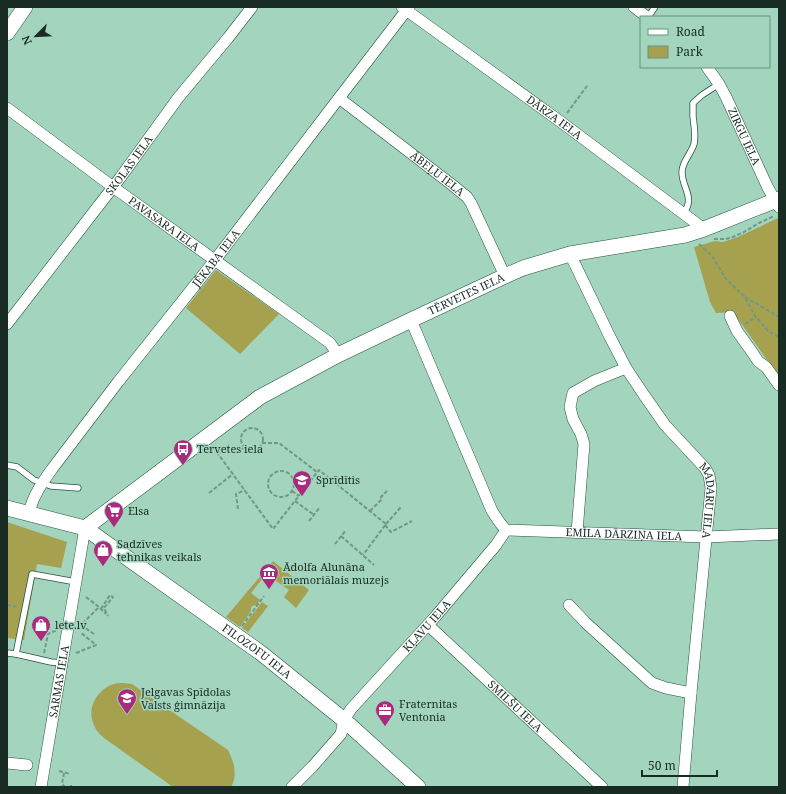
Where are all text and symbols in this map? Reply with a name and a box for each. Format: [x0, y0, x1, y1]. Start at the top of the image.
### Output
north arrow [16, 16, 56, 56]
legend [640, 16, 770, 68]
text: Road [676, 23, 706, 40]
text: N [18, 33, 35, 47]
text: Park [676, 43, 704, 60]
street label: DĀRZA IELA [524, 92, 586, 142]
street label: ZIRGU IELA [725, 105, 764, 168]
street label: SKOLAS IELA [101, 132, 156, 198]
street label: ĀBEĻU IELA [407, 147, 468, 199]
street label: PAVASARA IELA [126, 193, 203, 254]
street label: JĒKABA IELA [188, 226, 243, 291]
street label: TĒRVETES IELA [425, 269, 507, 318]
bus stop icon: Tērvetes iela [172, 438, 194, 466]
place label: Tērvetes iela [197, 441, 263, 456]
street label: MADARU IELA [696, 459, 719, 539]
school or university icon: Sprīdītis [291, 469, 313, 497]
place label: Sprīdītis [316, 472, 360, 487]
supermarket icon: Elsa [103, 500, 125, 528]
place label: Elsa [128, 503, 149, 518]
street label: EMĪLA DĀRZIŅA IELA [565, 524, 683, 543]
place label: Sadzīves tehnikas veikals [117, 536, 202, 564]
shop icon: Sadzīves tehnikas veikals [92, 539, 114, 567]
place label: Ādolfa Alunāna memoriālais muzejs [283, 559, 389, 587]
museum icon: Ādolfa Alunāna memoriālais muzejs [258, 562, 280, 590]
street label: KĻAVU IELA [399, 596, 454, 655]
shop icon: lete.lv [30, 614, 52, 642]
place label: lete.lv [55, 617, 87, 632]
street label: FILOZOFU IELA [220, 620, 295, 682]
street label: SARMAS IELA [45, 644, 72, 719]
street label: SMILŠU IELA [485, 677, 546, 735]
place label: Jelgavas Spīdolas Valsts ģimnāzija [140, 684, 231, 712]
school or university icon: Jelgavas Spīdolas Valsts ģimnāzija [116, 687, 138, 715]
place label: Fraternitas Ventonia [399, 696, 457, 724]
office icon: Fraternitas Ventonia [374, 699, 396, 727]
scale bar [642, 752, 717, 778]
text: 50 m [648, 757, 676, 774]

